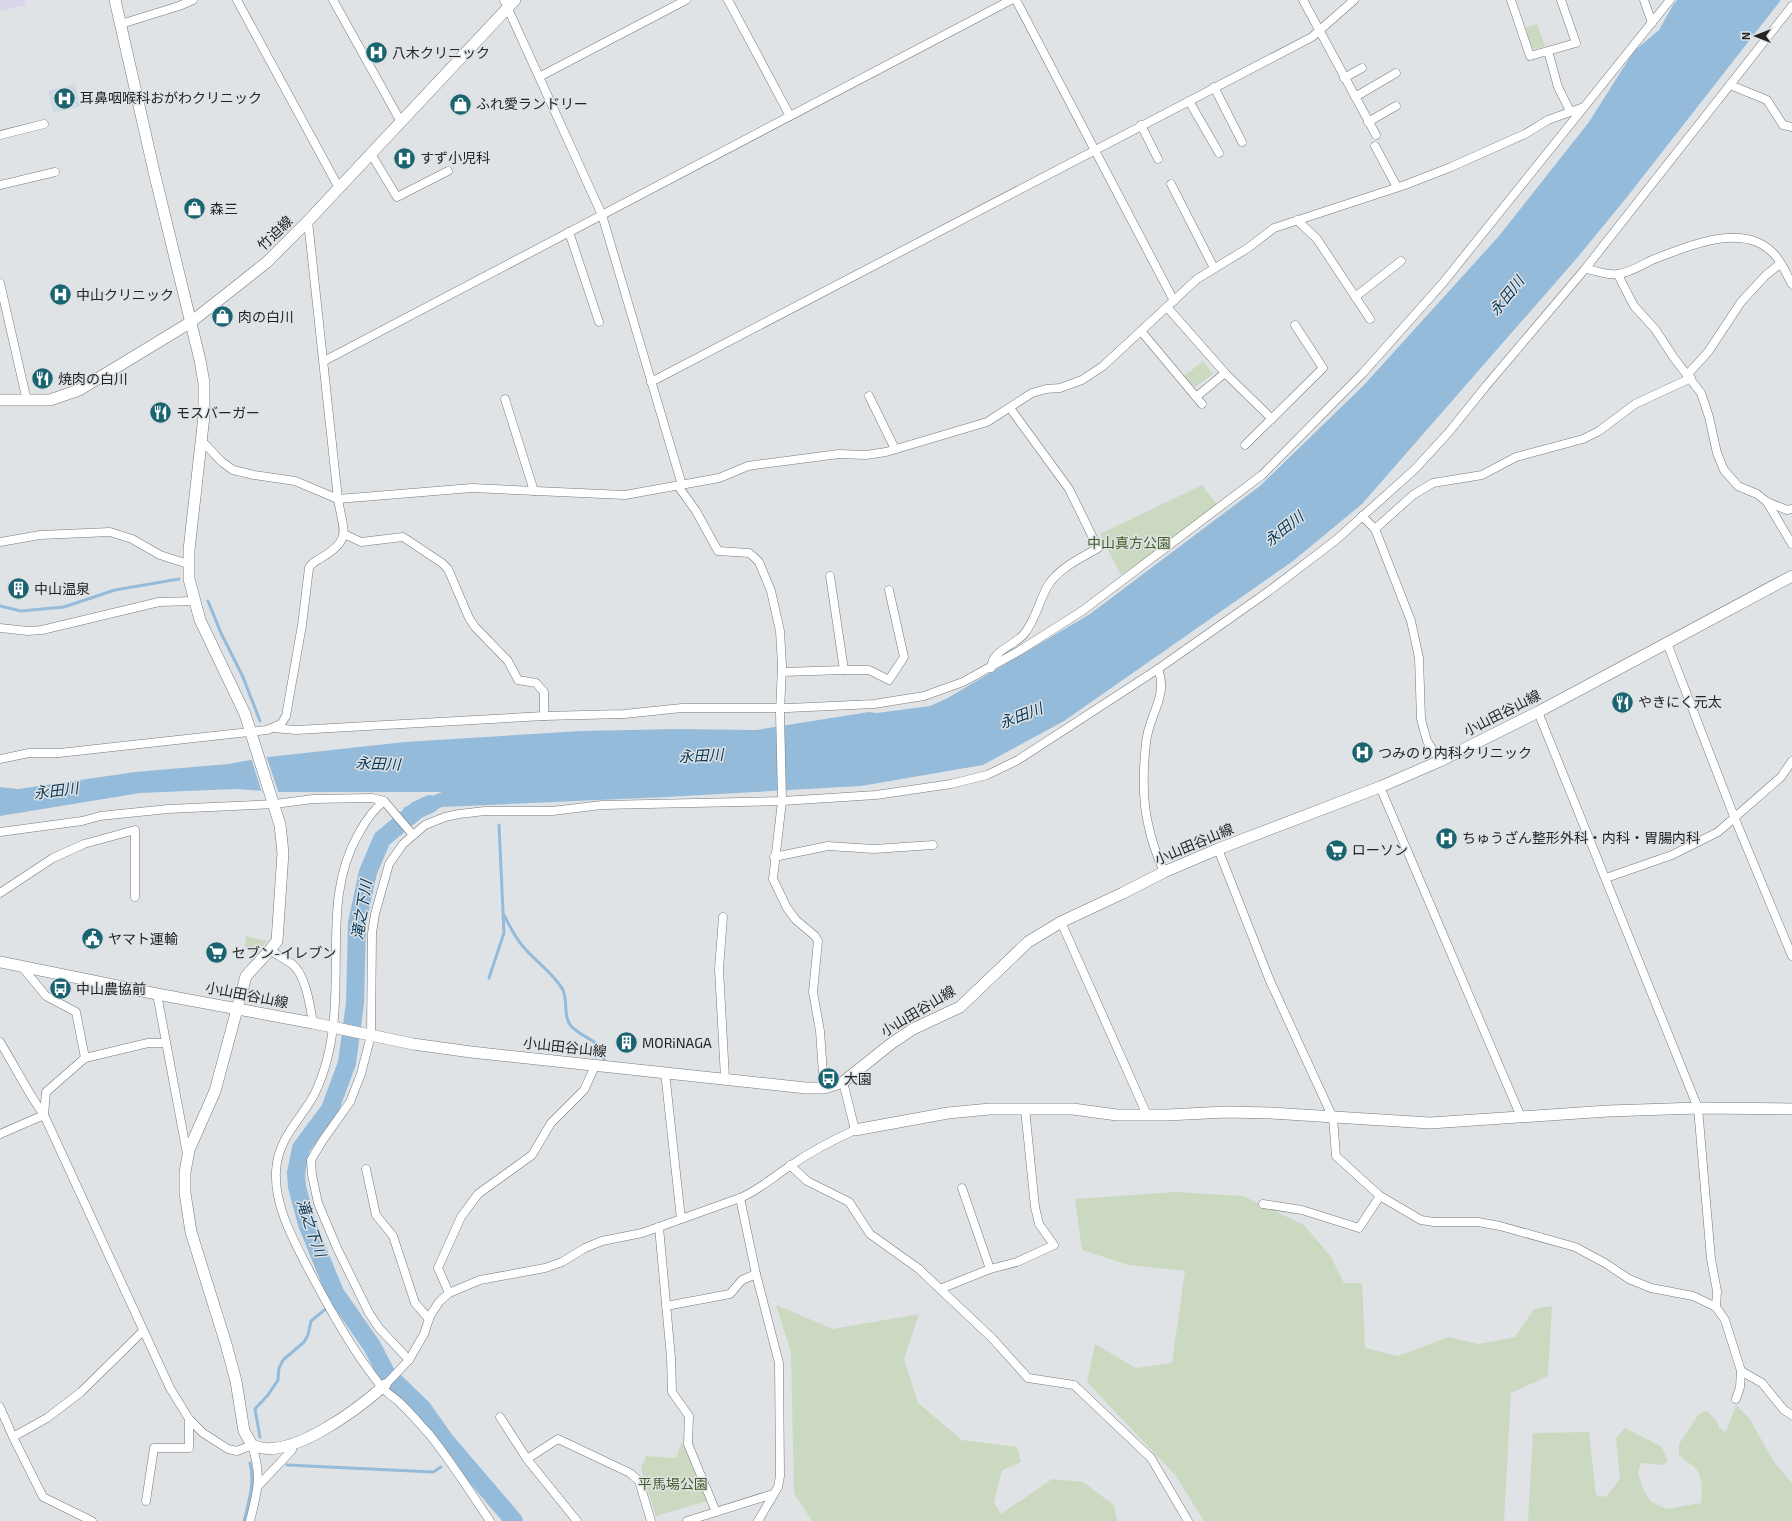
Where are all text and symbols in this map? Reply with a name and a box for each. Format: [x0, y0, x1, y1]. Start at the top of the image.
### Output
north arrow [1736, 16, 1776, 56]
text: N [1739, 32, 1752, 40]
hospital icon: 八木クリニック [364, 40, 390, 66]
place label: 八木クリニック [392, 44, 490, 61]
hospital icon: 耳鼻咽喉科おがわクリニック [51, 85, 77, 111]
place label: 耳鼻咽喉科おがわクリニック [80, 89, 262, 106]
shop icon: ふれ愛ランドリー [448, 91, 474, 117]
place label: ふれ愛ランドリー [476, 95, 588, 112]
hospital icon: すず小児科 [391, 145, 417, 171]
place label: すず小児科 [420, 149, 490, 166]
shop icon: 森三 [181, 196, 207, 222]
place label: 森三 [210, 200, 238, 217]
street label: 竹迫線 [254, 212, 296, 253]
water label: 永田川 [1485, 271, 1529, 319]
hospital icon: 中山クリニック [47, 282, 73, 308]
place label: 中山クリニック [76, 286, 174, 303]
shop icon: 肉の白川 [209, 304, 235, 330]
place label: 肉の白川 [238, 308, 294, 325]
restaurant icon: 焼肉の白川 [30, 366, 56, 392]
place label: 焼肉の白川 [58, 370, 128, 387]
restaurant icon: モスバーガー [147, 400, 173, 426]
place label: モスバーガー [176, 404, 260, 421]
water label: 永田川 [1260, 506, 1308, 549]
park label: 中山真方公園 [1087, 534, 1171, 551]
building icon: 中山温泉 [6, 576, 32, 602]
place label: 中山温泉 [34, 580, 90, 597]
street label: 小山田谷山線 [1460, 686, 1543, 739]
restaurant icon: やきにく元太 [1610, 689, 1636, 715]
place label: やきにく元太 [1638, 693, 1722, 710]
water label: 永田川 [996, 698, 1047, 732]
hospital icon: つみのり内科クリニック [1350, 740, 1376, 766]
place label: つみのり内科クリニック [1378, 744, 1532, 761]
water label: 永田川 [678, 745, 726, 765]
water label: 永田川 [355, 753, 403, 773]
water label: 永田川 [32, 778, 81, 802]
street label: 小山田谷山線 [1152, 819, 1236, 868]
hospital icon: ちゅうざん整形外科・内科・胃腸内科 [1434, 825, 1460, 851]
place label: ちゅうざん整形外科・内科・胃腸内科 [1462, 829, 1700, 846]
supermarket icon: ローソン [1324, 837, 1350, 863]
place label: ローソン [1352, 841, 1408, 858]
water label: 滝之下川 [347, 877, 375, 941]
public building icon: ヤマト運輸 [79, 926, 105, 952]
place label: ヤマト運輸 [108, 930, 178, 947]
supermarket icon: セブン-イレブン [204, 940, 230, 966]
place label: セブン-イレブン [232, 944, 336, 961]
bus stop icon: 中山農協前 [48, 976, 74, 1002]
street label: 小山田谷山線 [204, 978, 290, 1011]
place label: 中山農協前 [76, 980, 146, 997]
street label: 小山田谷山線 [877, 982, 958, 1039]
building icon: MORiNAGA [614, 1030, 640, 1056]
street label: 小山田谷山線 [522, 1034, 608, 1059]
place label: MORiNAGA [642, 1034, 712, 1051]
bus stop icon: 大園 [816, 1066, 842, 1092]
place label: 大園 [844, 1070, 872, 1087]
water label: 滝之下川 [294, 1196, 331, 1261]
park label: 平馬場公園 [638, 1475, 708, 1492]

